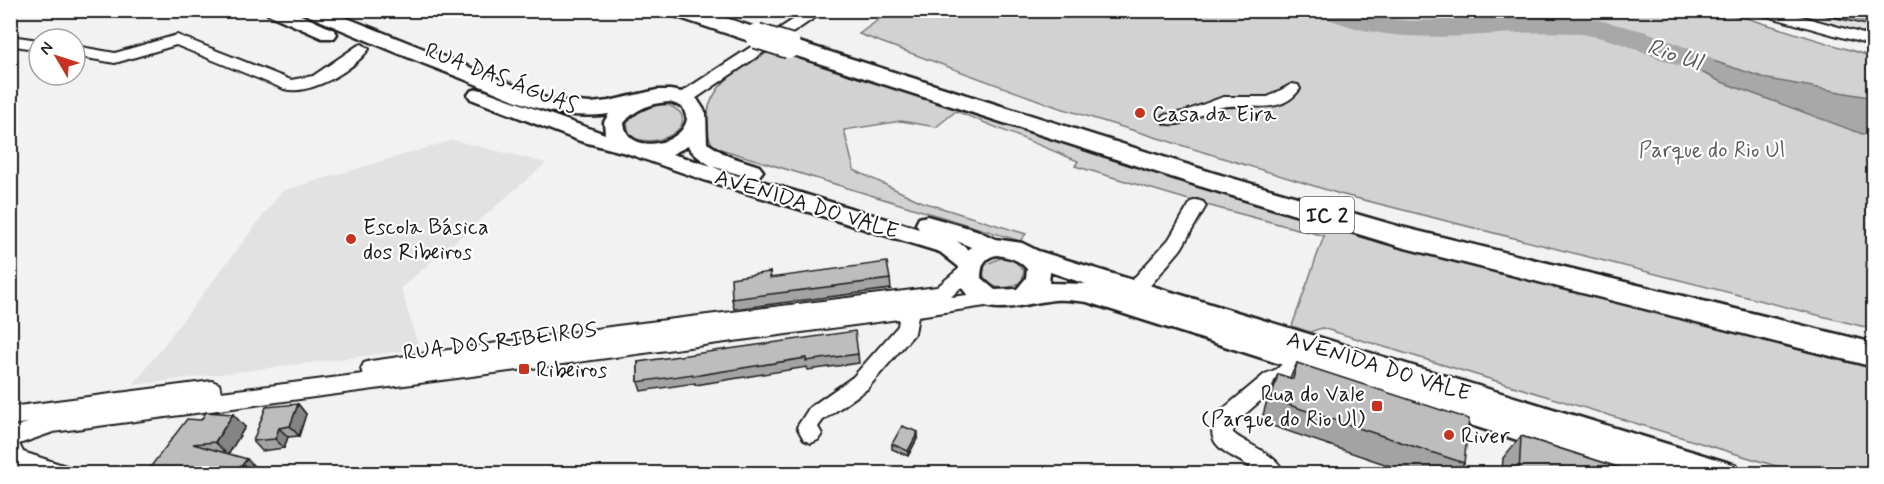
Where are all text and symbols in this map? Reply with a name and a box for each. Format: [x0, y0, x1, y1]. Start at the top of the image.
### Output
north arrow [27, 27, 87, 87]
water label: Rio Ul [1643, 32, 1708, 80]
street label: RUA DAS ÁGUAS [421, 36, 582, 121]
text: N [35, 38, 58, 59]
place label: Casa da Eira [1152, 101, 1277, 129]
marker: Casa da Eira [1133, 106, 1147, 120]
park label: Parque do Rio Ul [1639, 137, 1785, 165]
street label: AVENIDA DO VALE [711, 164, 902, 246]
road number: IC 2 [1300, 197, 1354, 233]
place label: Escola Básica dos Ribeiros [363, 214, 489, 267]
marker: Escola Básica dos Ribeiros [344, 232, 358, 246]
street label: RUA DOS RIBEIROS [402, 316, 599, 368]
street label: AVENIDA DO VALE [1283, 326, 1474, 408]
place label: Ribeiros [536, 357, 608, 385]
marker: Ribeiros [517, 362, 531, 376]
place label: Rua do Vale (Parque do Rio Ul) [1201, 381, 1365, 434]
marker: Rua do Vale (Parque do Rio Ul) [1370, 399, 1384, 413]
place label: River [1461, 423, 1510, 451]
marker: River [1442, 428, 1456, 442]

